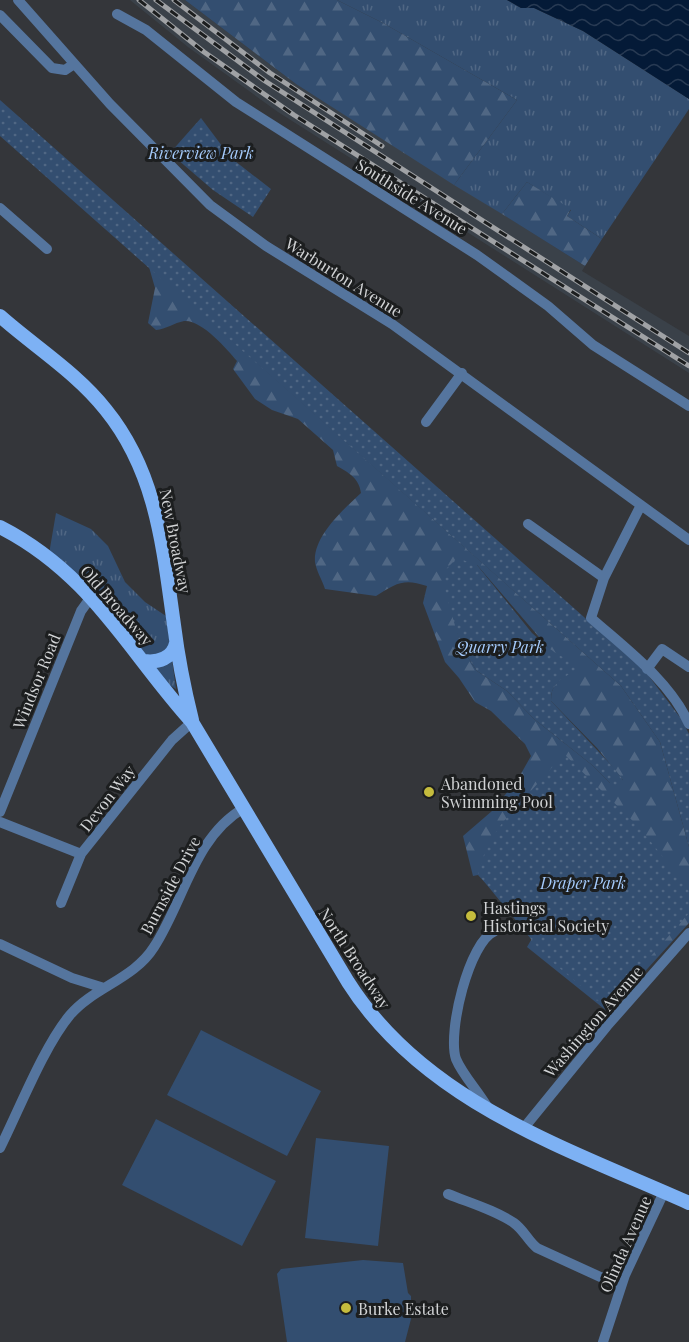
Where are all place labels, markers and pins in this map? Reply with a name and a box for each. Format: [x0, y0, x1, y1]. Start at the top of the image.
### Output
place label: Abandoned Swimming Pool [440, 773, 553, 812]
marker: Abandoned Swimming Pool [422, 785, 436, 799]
place label: Hastings Historical Society [483, 897, 609, 936]
marker: Hastings Historical Society [464, 909, 478, 923]
place label: Burke Estate [358, 1298, 449, 1319]
marker: Burke Estate [339, 1301, 353, 1315]

